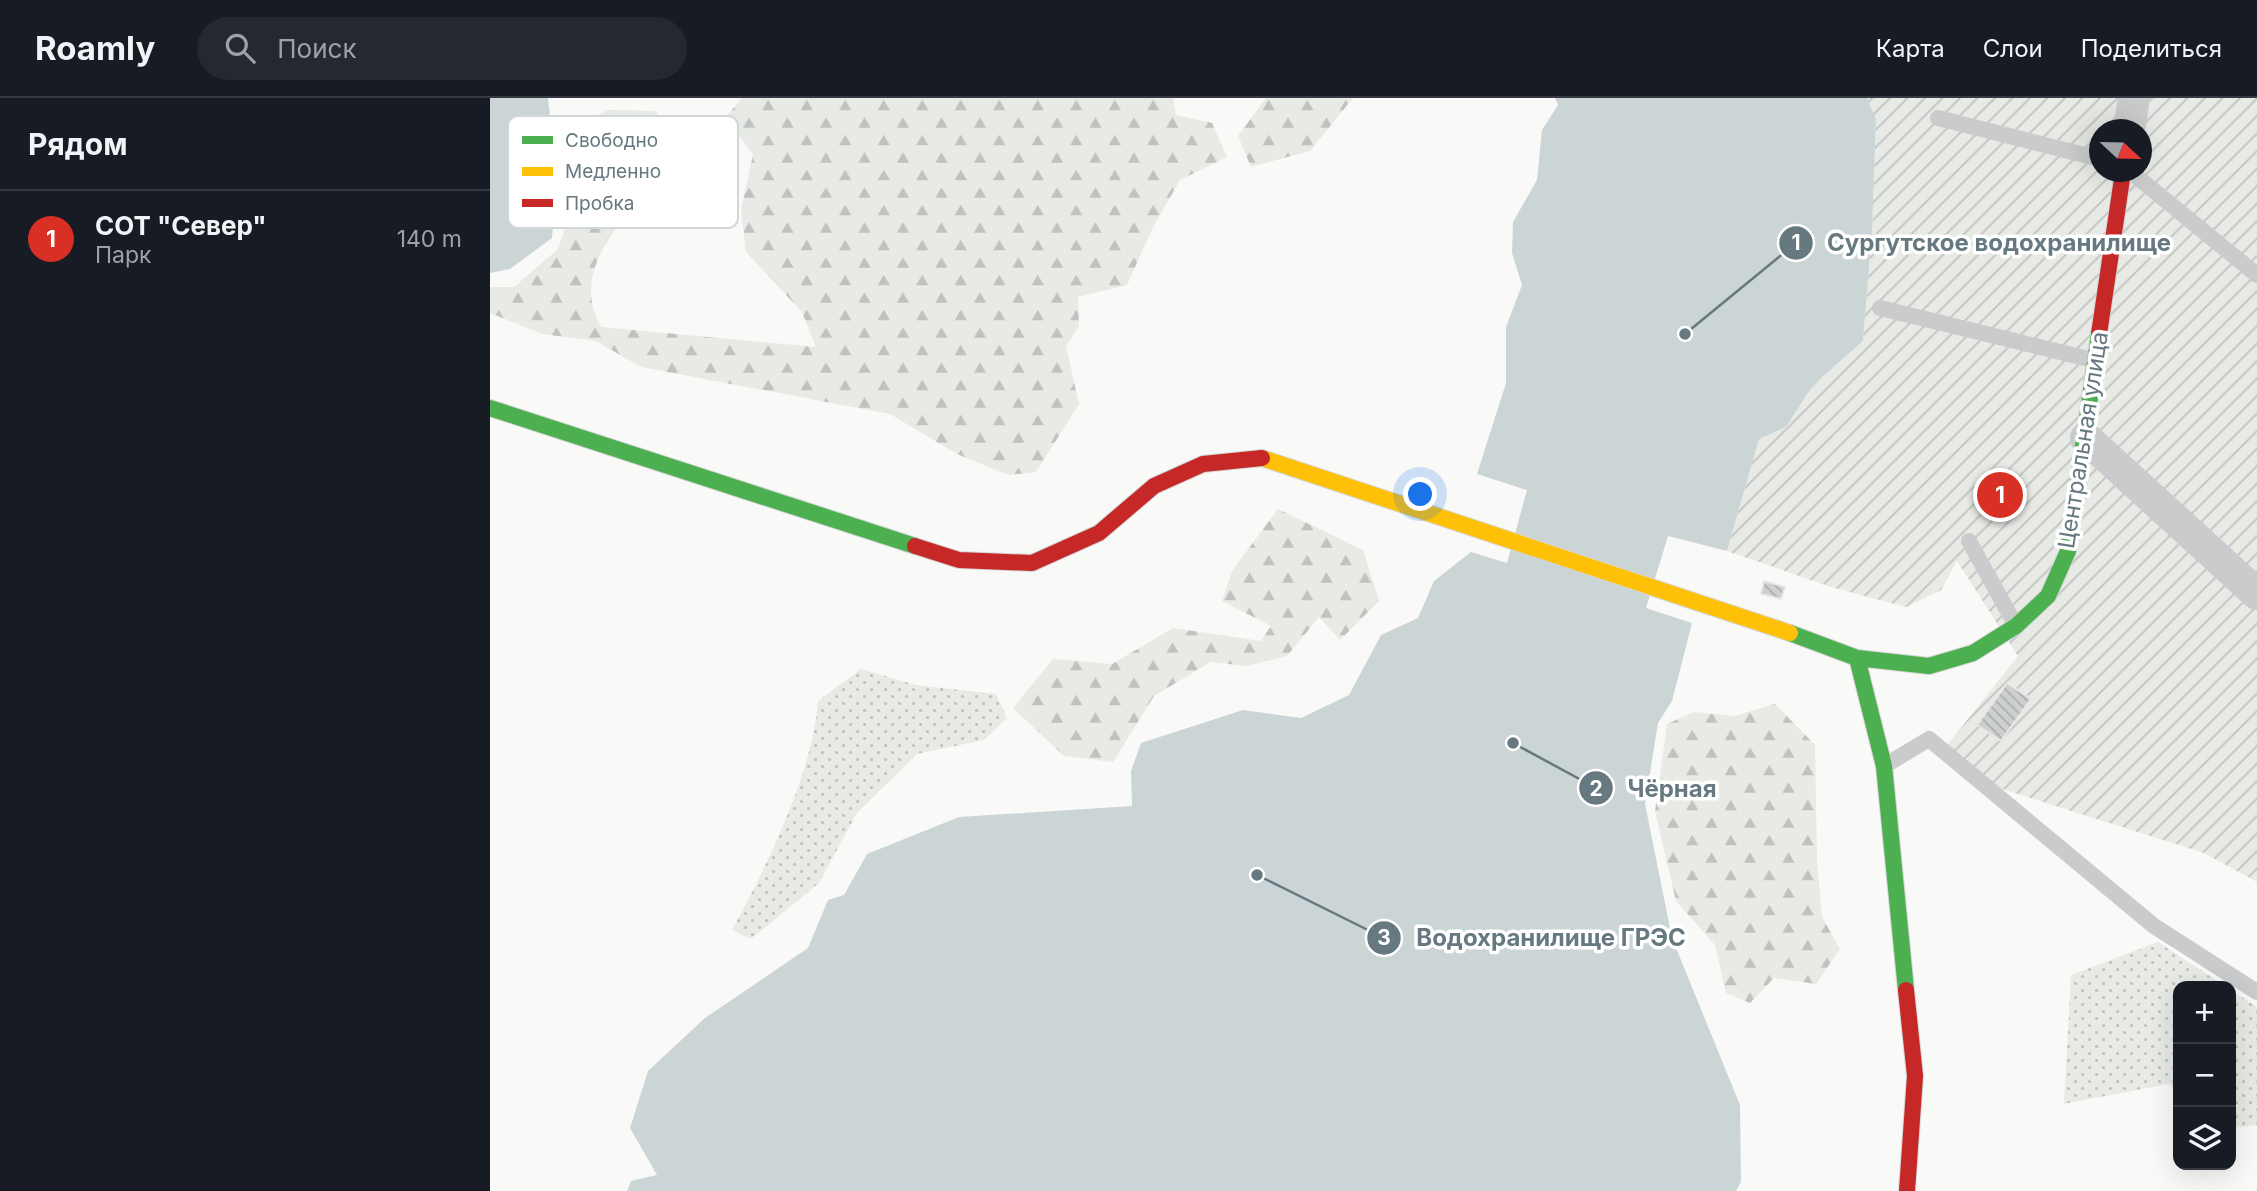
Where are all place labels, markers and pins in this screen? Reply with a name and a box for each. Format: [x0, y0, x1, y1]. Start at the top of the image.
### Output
callout: Сургутское водохранилище [1778, 220, 2186, 265]
pin: 1 [1977, 469, 2023, 521]
callout: Чёрная [1578, 766, 1730, 811]
callout: Водохранилище ГРЭС [1367, 915, 1699, 960]

